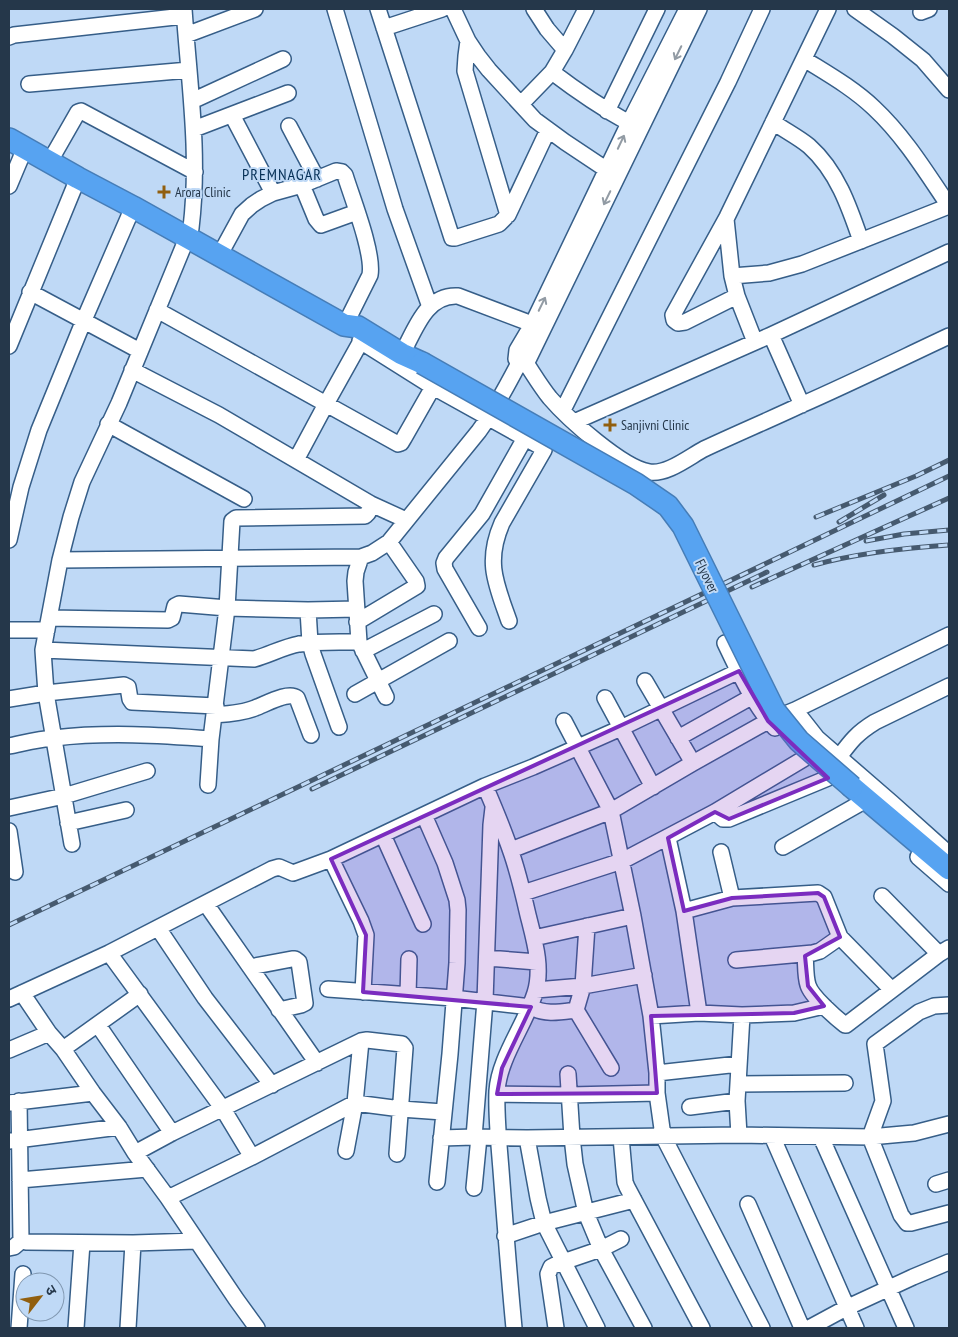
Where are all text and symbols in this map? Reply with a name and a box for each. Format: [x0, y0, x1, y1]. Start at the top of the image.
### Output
one-way arrow [673, 45, 683, 60]
one-way arrow [616, 135, 626, 150]
district label: PREMNAGAR [242, 164, 322, 184]
place label: Arora Clinic [175, 183, 231, 201]
marker: Arora Clinic [157, 185, 171, 199]
one-way arrow [601, 191, 611, 206]
one-way arrow [537, 296, 547, 311]
place label: Sanjivni Clinic [621, 416, 689, 434]
marker: Sanjivni Clinic [603, 418, 617, 432]
street label: Flyover [691, 556, 723, 596]
north arrow [15, 1272, 65, 1322]
text: उ [41, 1282, 61, 1299]

